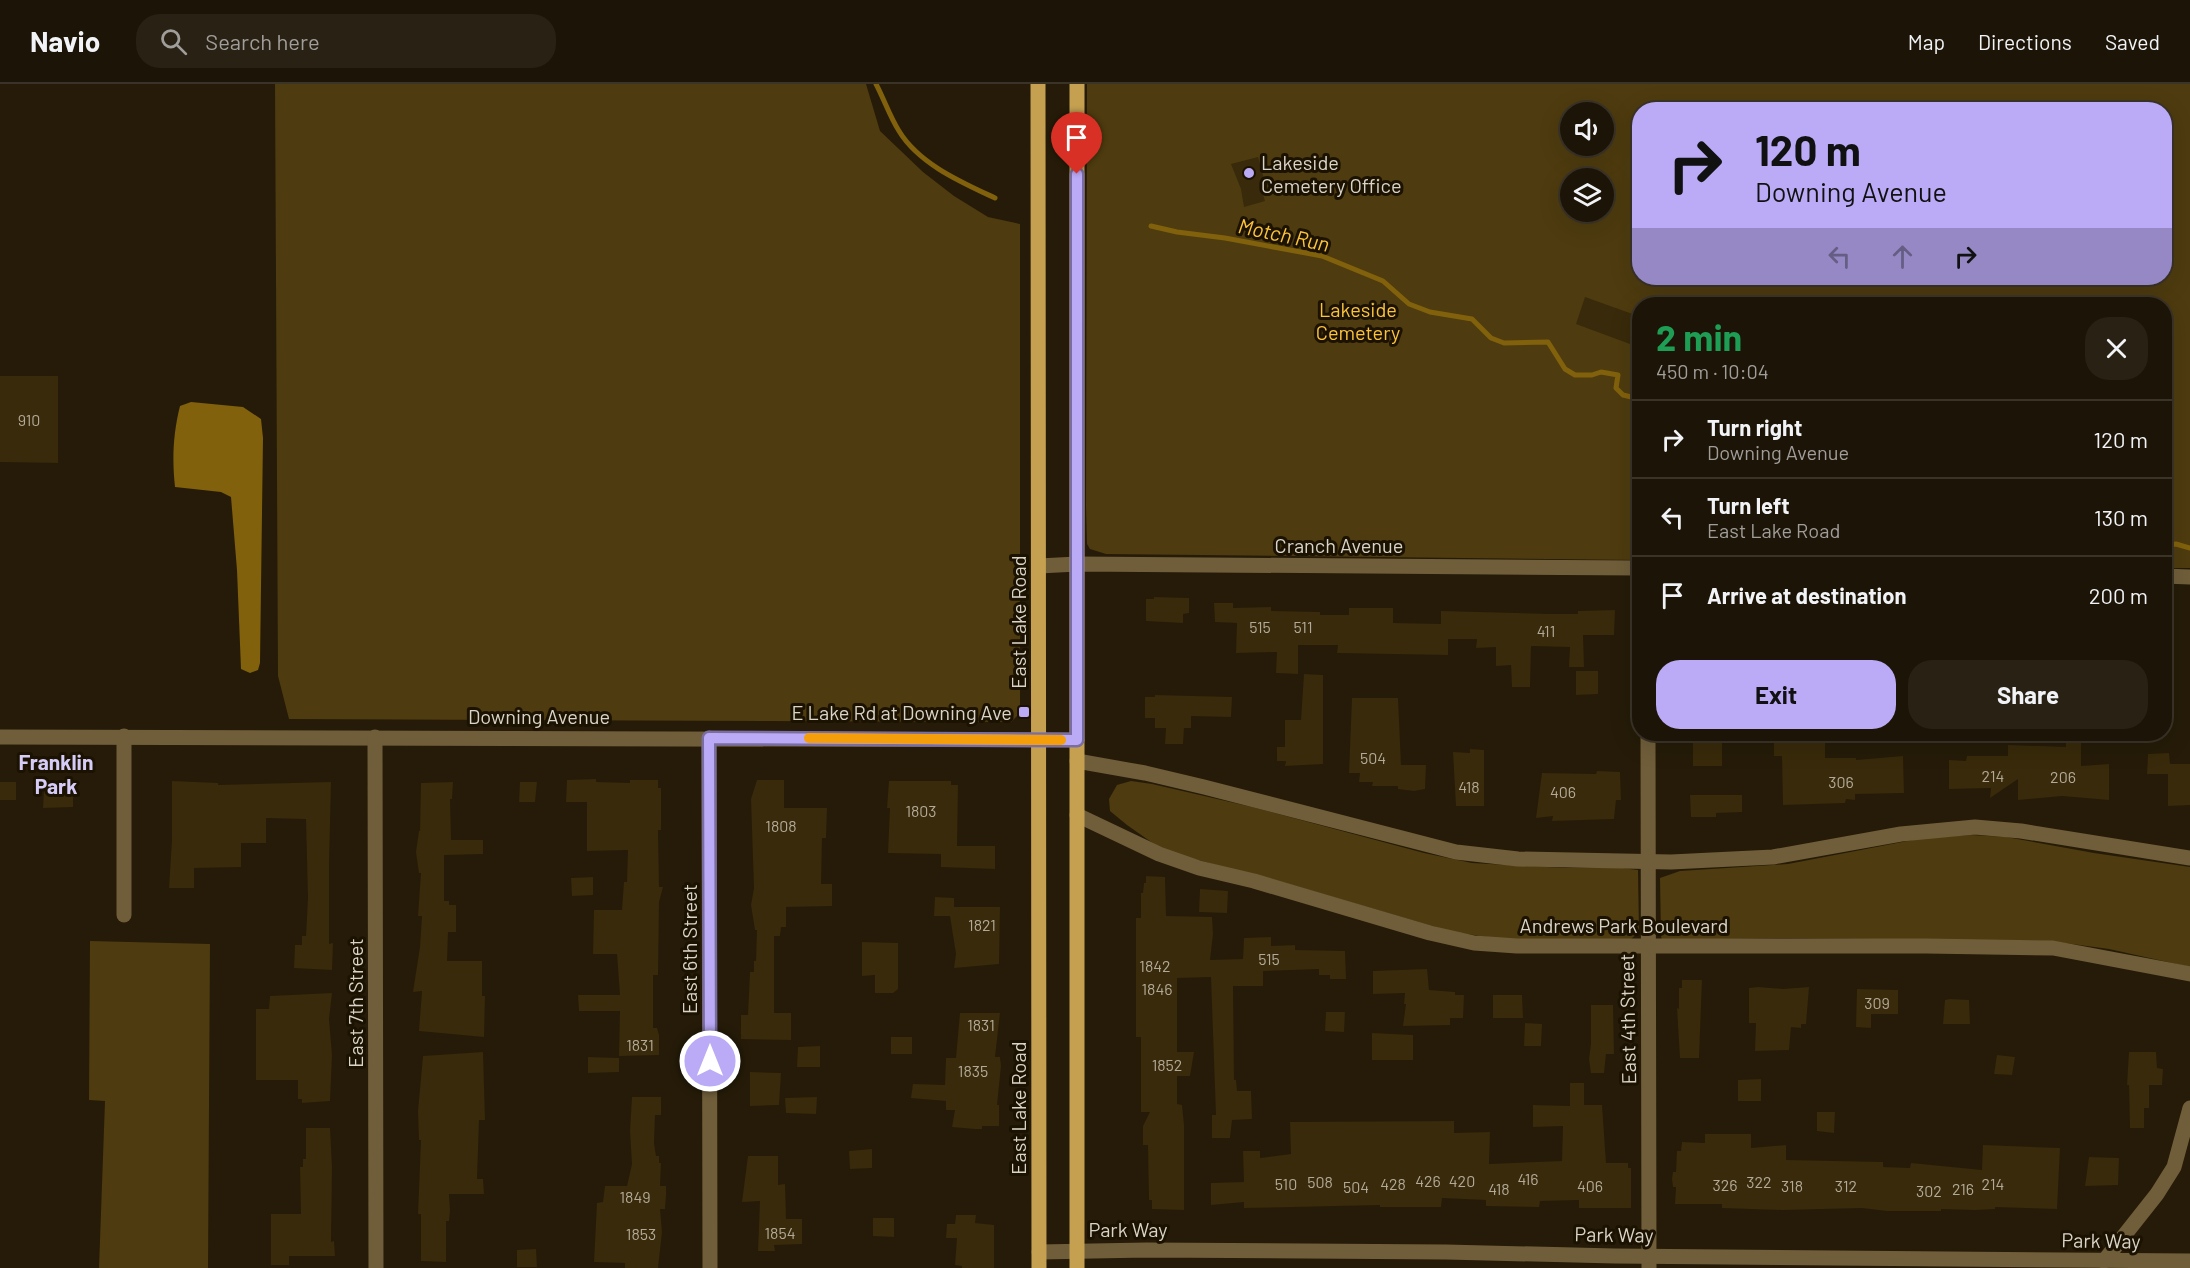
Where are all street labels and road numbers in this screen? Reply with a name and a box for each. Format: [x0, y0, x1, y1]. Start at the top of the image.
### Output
street label: Cranch Avenue [1275, 533, 1403, 557]
street label: East Lake Road [1006, 555, 1030, 689]
street label: Downing Avenue [468, 704, 610, 728]
street label: East 6th Street [677, 884, 701, 1014]
street label: Andrews Park Boulevard [1520, 913, 1728, 937]
street label: East 7th Street [343, 938, 367, 1068]
street label: East 4th Street [1614, 953, 1640, 1085]
street label: East Lake Road [1006, 1041, 1030, 1175]
street label: Park Way [1088, 1217, 1168, 1241]
street label: Park Way [1574, 1221, 1654, 1247]
street label: Park Way [2061, 1227, 2141, 1253]

